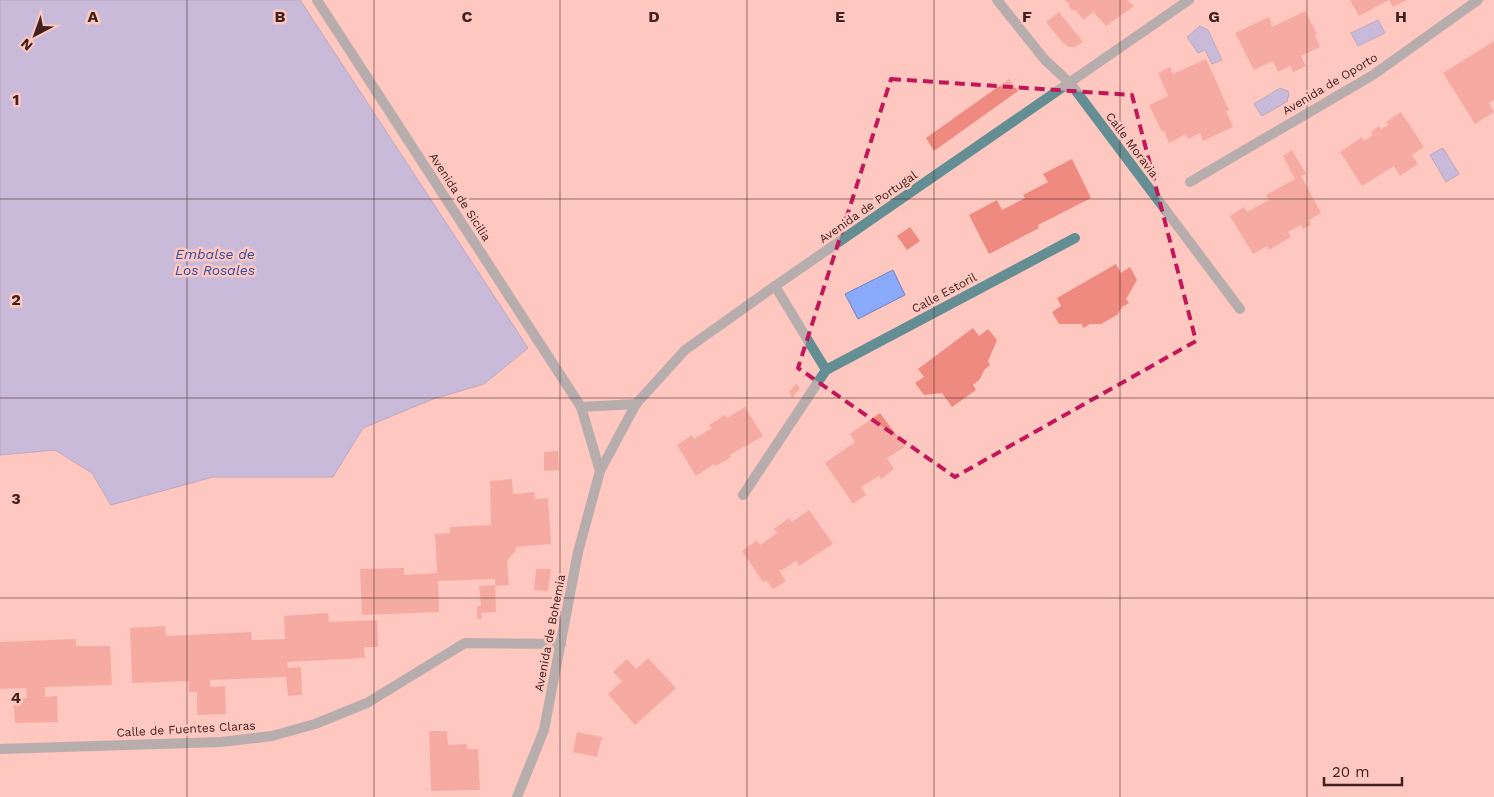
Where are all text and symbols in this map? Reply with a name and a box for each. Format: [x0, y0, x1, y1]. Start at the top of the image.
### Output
text: A [88, 7, 99, 26]
text: B [275, 7, 286, 26]
text: C [462, 7, 473, 26]
text: D [648, 7, 660, 26]
text: E [835, 7, 845, 26]
text: F [1022, 7, 1032, 26]
text: G [1208, 7, 1220, 26]
text: H [1395, 7, 1407, 26]
north arrow [10, 10, 60, 60]
text: N [17, 35, 36, 54]
street label: Avenida de Oporto [1280, 50, 1380, 118]
text: 1 [13, 90, 19, 109]
street label: Calle Moravia [1103, 110, 1161, 181]
street label: Avenida de Sicilia [426, 150, 494, 244]
street label: Avenida de Portugal [816, 168, 920, 246]
water label: Embalse de Los Rosales [175, 246, 255, 278]
street label: Calle Estoril [909, 270, 979, 316]
text: 2 [11, 290, 21, 309]
text: 3 [11, 489, 21, 508]
street label: Avenida de Bohemia [532, 573, 568, 693]
text: 4 [11, 688, 21, 707]
street label: Calle de Fuentes Claras [116, 718, 256, 740]
scale bar [1324, 754, 1402, 786]
text: 20 m [1332, 763, 1370, 781]

